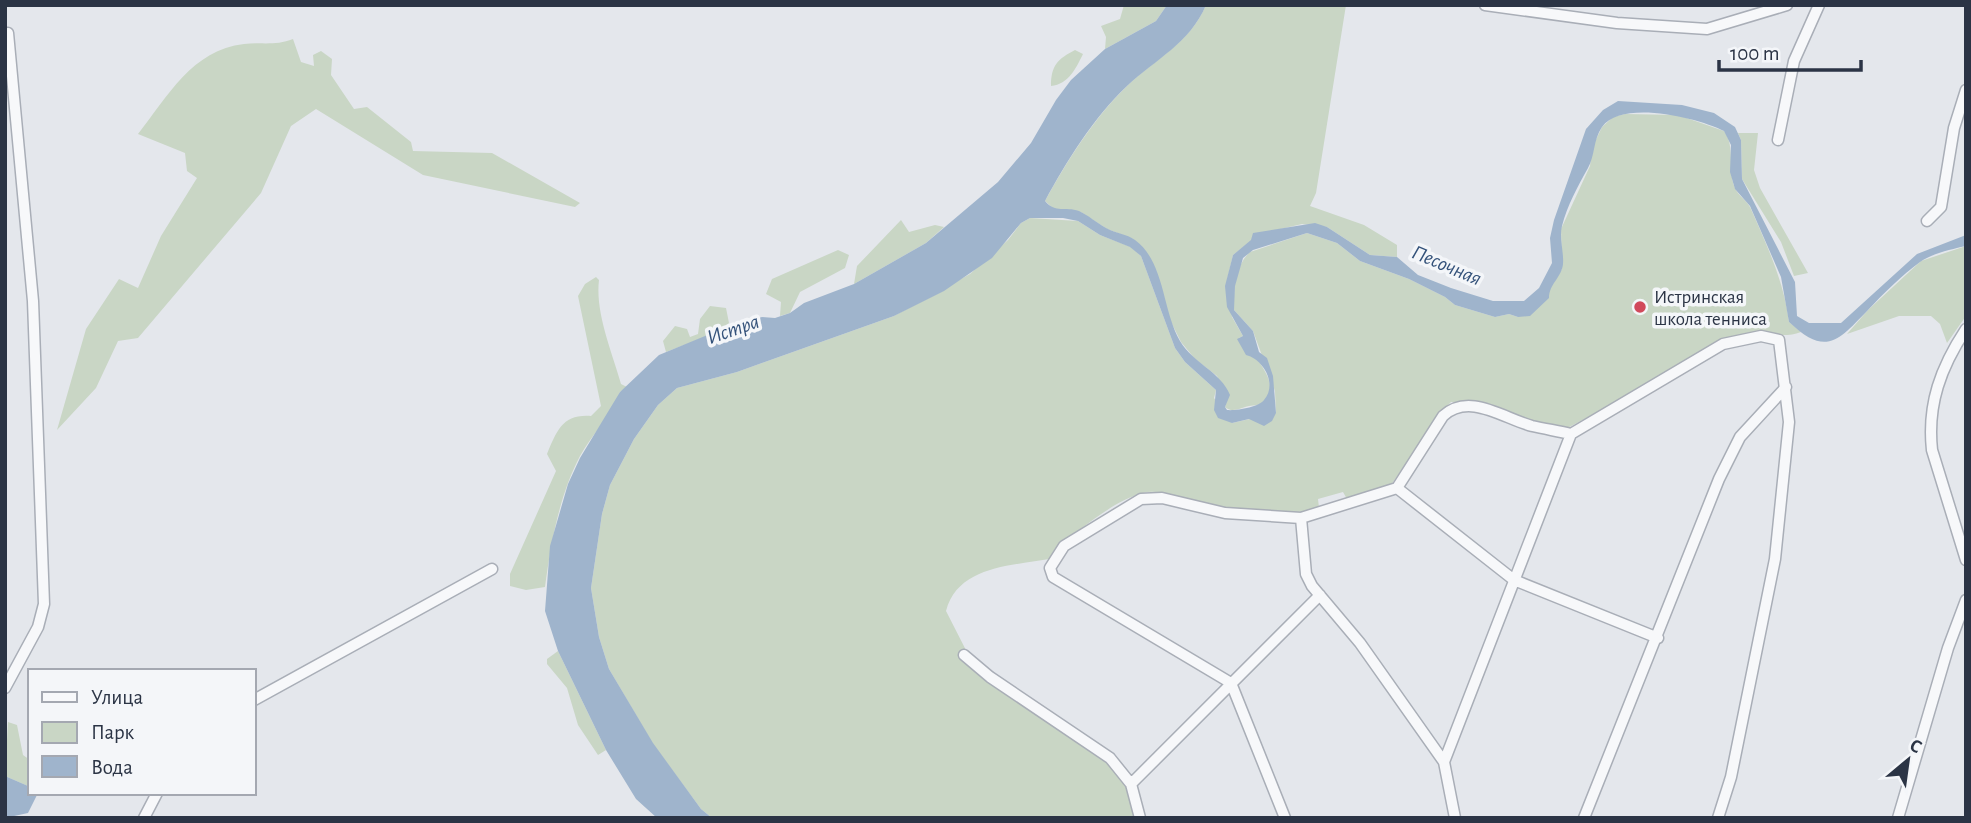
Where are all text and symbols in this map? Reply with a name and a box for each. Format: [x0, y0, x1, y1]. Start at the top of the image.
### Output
scale bar [1719, 28, 1861, 72]
text: 100 m [1730, 43, 1780, 64]
water label: Песочная [1409, 242, 1485, 289]
place label: Истринская школа тенниса [1654, 288, 1767, 329]
marker: Истринская школа тенниса [1632, 299, 1648, 315]
water label: Истра [704, 311, 762, 349]
legend [28, 669, 256, 795]
text: Улица [91, 687, 144, 708]
text: Парк [91, 722, 135, 743]
north arrow [1873, 725, 1943, 795]
text: С [1906, 736, 1925, 757]
text: Вода [91, 757, 133, 778]

